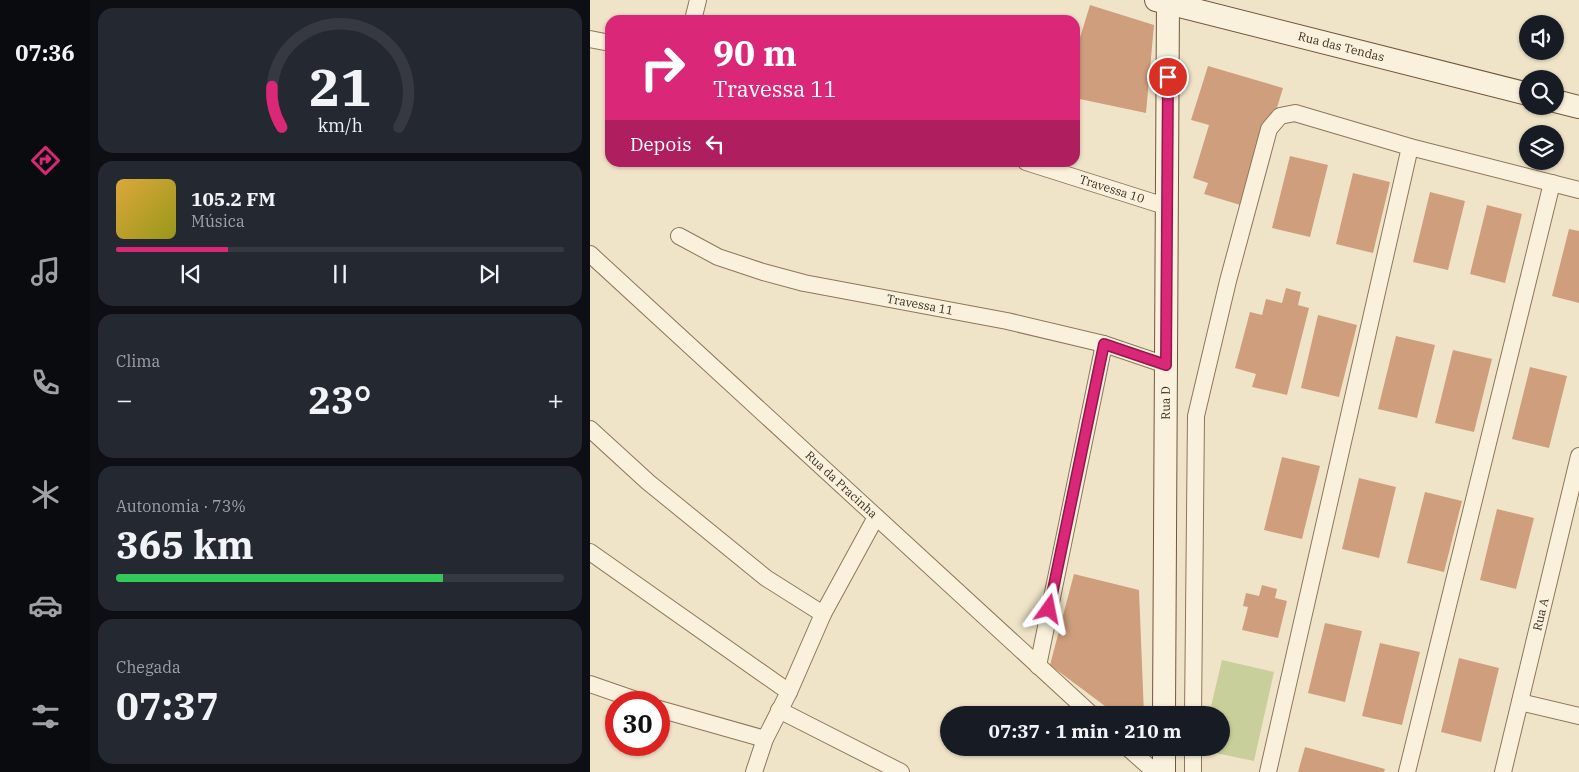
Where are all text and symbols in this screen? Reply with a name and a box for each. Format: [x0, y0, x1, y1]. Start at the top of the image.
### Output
map controls [1519, 15, 1564, 170]
button: sound [1519, 15, 1564, 60]
street label: Rua das Tendas [1297, 28, 1386, 64]
text: 90 m [713, 30, 797, 76]
icon: right [630, 35, 695, 100]
text: 07:36 [15, 38, 75, 67]
text: 21 [309, 53, 371, 120]
pin [1147, 56, 1189, 98]
icon: arrive [1154, 63, 1182, 91]
button: search [1519, 70, 1564, 115]
text: Travessa 11 [713, 74, 837, 103]
text: km/h [317, 114, 363, 137]
button: layers [1519, 125, 1564, 170]
icon: left [701, 130, 729, 158]
text: Depois [630, 132, 691, 156]
icon: directions [28, 143, 63, 178]
street label: Travessa 10 [1077, 171, 1146, 206]
text: 105.2 FM [191, 187, 276, 211]
text: Música [191, 211, 245, 231]
icon: music [28, 254, 63, 289]
icon: previous [177, 260, 205, 288]
icon: pause [326, 260, 354, 288]
icon: next [475, 260, 503, 288]
street label: Travessa 11 [885, 291, 954, 318]
text: Clima [116, 351, 160, 371]
icon: phone [28, 365, 63, 400]
text: 23° [308, 375, 372, 424]
text: − [116, 381, 133, 418]
text: + [547, 381, 564, 418]
street label: Rua D [1158, 386, 1173, 420]
street label: Rua da Pracinha [802, 447, 881, 521]
icon: climate [28, 477, 63, 512]
text: Autonomia · 73% [116, 496, 246, 516]
text: 365 km [116, 520, 254, 569]
position arrow [1022, 582, 1074, 634]
icon: car [28, 588, 63, 623]
street label: Rua A [1529, 596, 1552, 632]
text: Chegada [116, 657, 181, 677]
text: 07:37 [116, 681, 219, 730]
speed limit sign: 30 [605, 691, 670, 756]
icon: filters [28, 699, 63, 734]
text: 07:37 · 1 min · 210 m [989, 719, 1181, 743]

